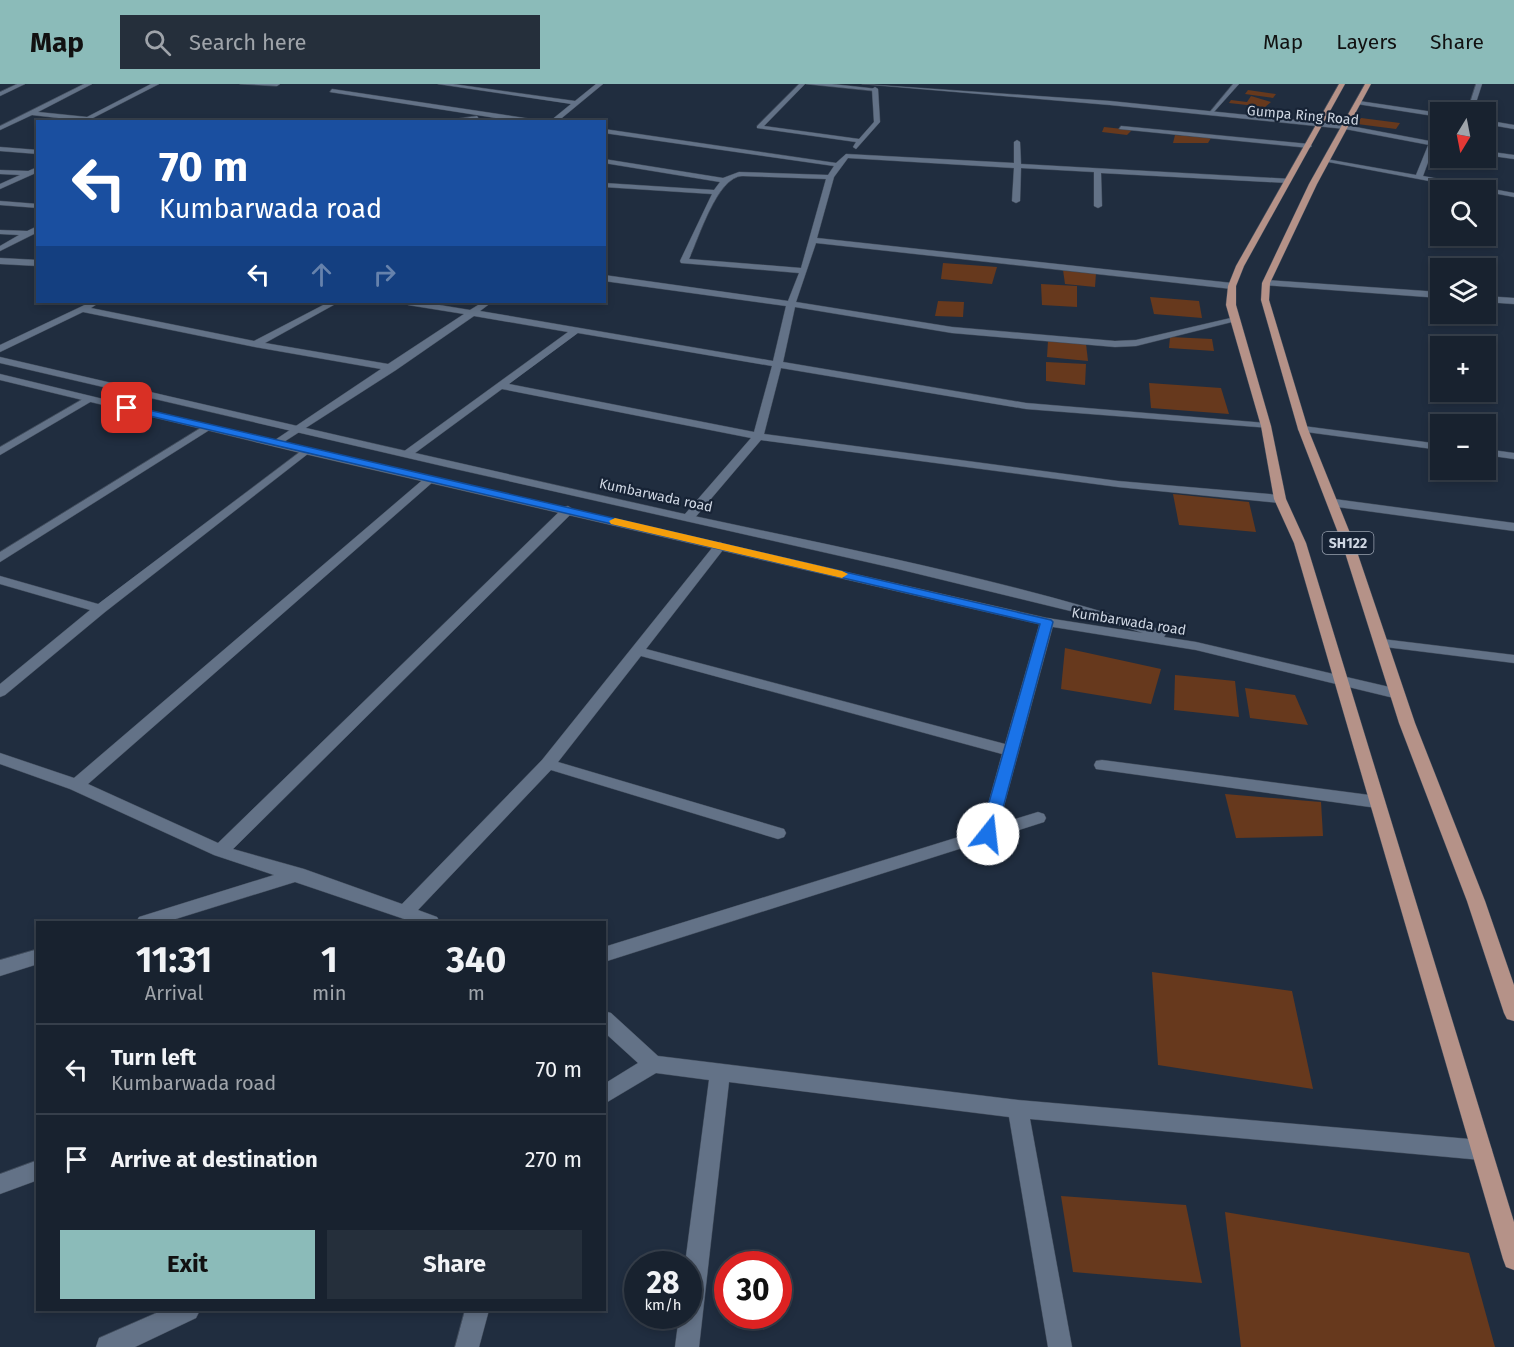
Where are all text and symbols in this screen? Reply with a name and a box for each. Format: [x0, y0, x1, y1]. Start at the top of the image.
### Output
search box [120, 15, 540, 69]
text: Map [30, 26, 84, 59]
icon: search [141, 26, 174, 59]
text: Search here [189, 29, 307, 56]
text: Map [1263, 29, 1303, 55]
text: Layers [1336, 29, 1397, 55]
text: Share [1430, 29, 1484, 55]
street label: Gumpa Ring Road [1246, 102, 1360, 129]
north arrow [1430, 102, 1496, 168]
map controls [1430, 102, 1496, 480]
text: 70 m [159, 142, 248, 192]
icon: left [60, 144, 138, 222]
button: search [1430, 180, 1496, 246]
text: Kumbarwada road [159, 193, 382, 225]
icon: left [242, 258, 275, 291]
icon: ahead [305, 258, 338, 291]
icon: right [368, 258, 401, 291]
button: layers [1430, 258, 1496, 324]
button: + [1430, 336, 1496, 402]
pin [101, 382, 152, 433]
icon: arrive [110, 391, 143, 424]
button: − [1430, 414, 1496, 480]
street label: Kumbarwada road [598, 475, 714, 516]
road number: SH122 [1322, 532, 1374, 554]
street label: Kumbarwada road [1070, 604, 1187, 639]
position arrow [956, 802, 1020, 866]
text: 11:31 [136, 938, 212, 982]
text: 1 [321, 938, 338, 982]
text: 340 [446, 938, 506, 982]
text: Arrival [145, 981, 203, 1005]
text: min [312, 981, 347, 1005]
text: m [468, 981, 485, 1005]
text: Turn left [111, 1044, 196, 1071]
icon: left [60, 1053, 93, 1086]
text: 70 m [536, 1056, 582, 1083]
text: Kumbarwada road [111, 1071, 276, 1095]
icon: arrive [60, 1143, 93, 1176]
text: Arrive at destination [111, 1146, 318, 1173]
text: 270 m [525, 1146, 582, 1173]
button: Exit [60, 1230, 315, 1299]
button: Share [327, 1230, 582, 1299]
speed limit sign: 30 [714, 1251, 792, 1329]
text: 28 [647, 1265, 679, 1301]
text: km/h [644, 1296, 682, 1314]

